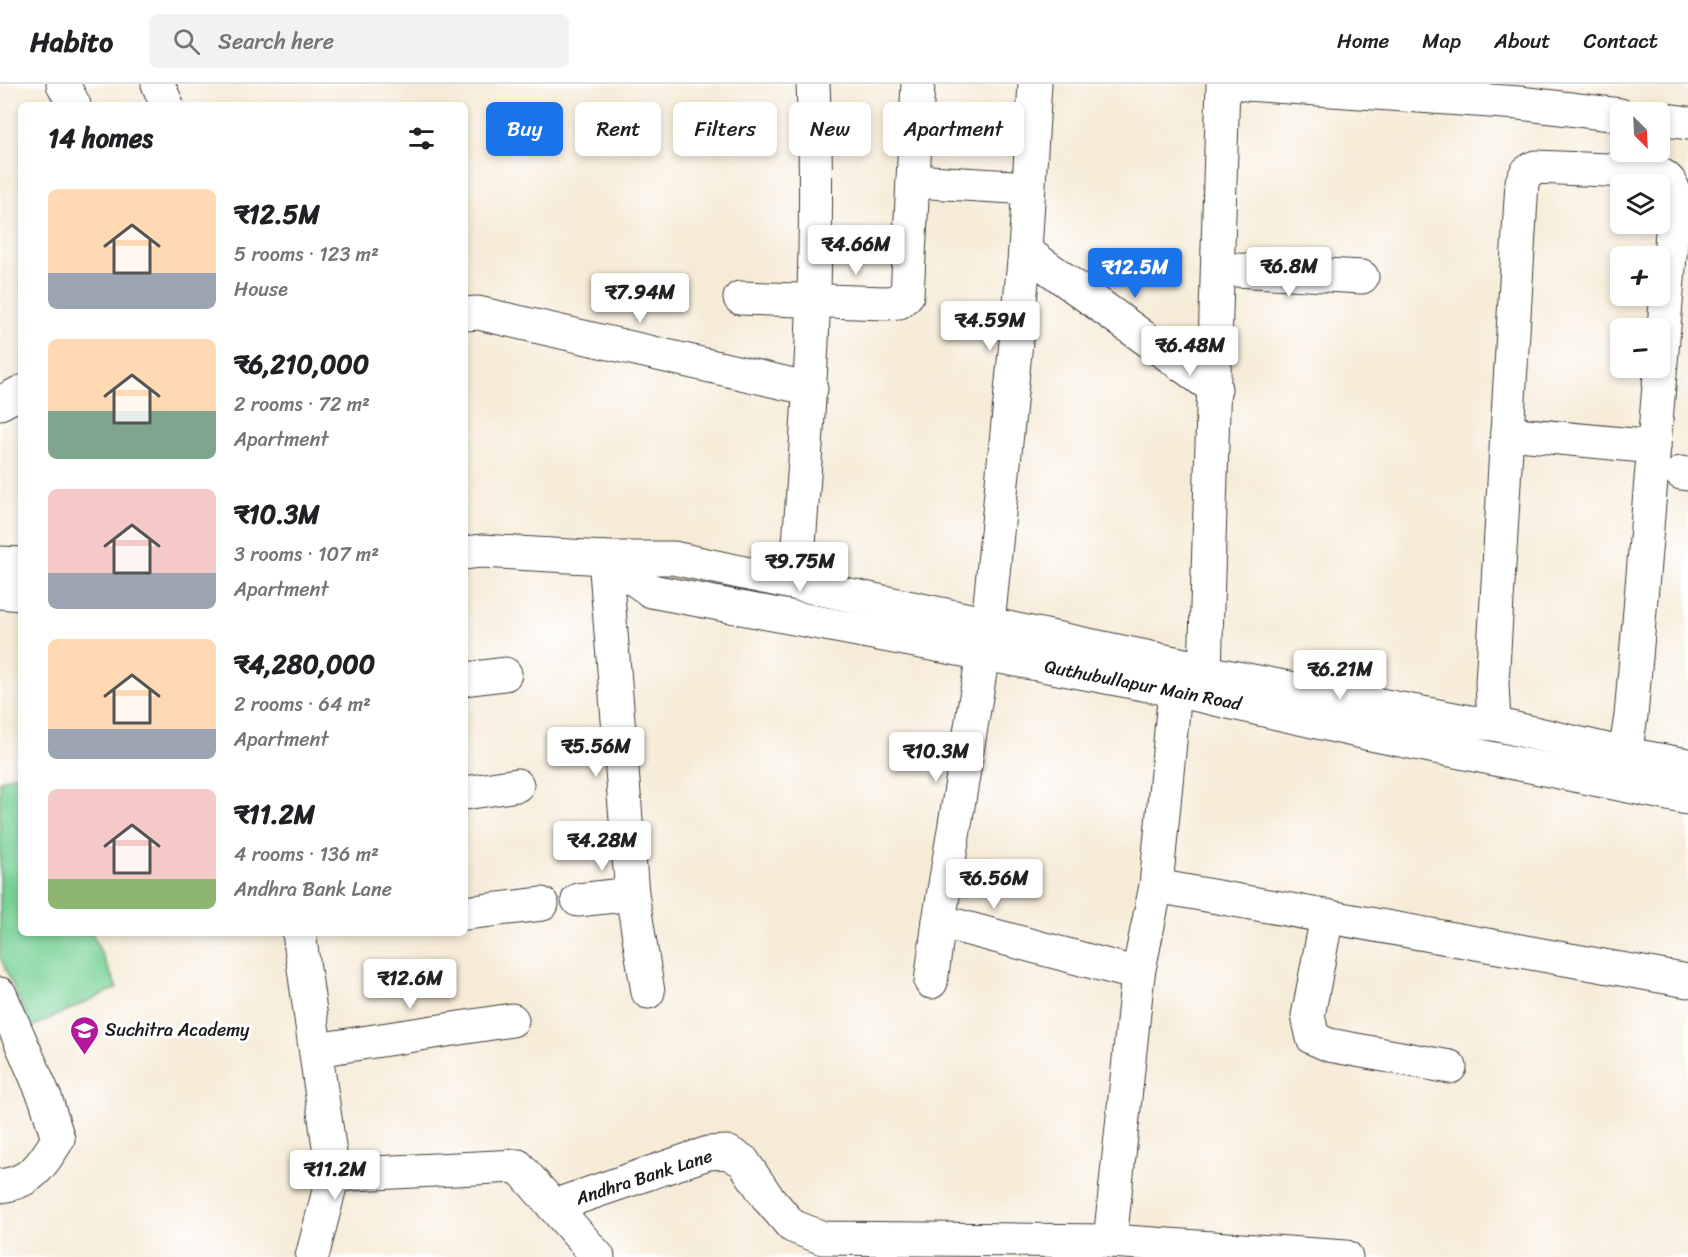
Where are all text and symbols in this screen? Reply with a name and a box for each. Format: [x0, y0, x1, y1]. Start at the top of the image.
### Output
search box [149, 14, 569, 68]
text: Habito [30, 17, 113, 66]
text: Search here [218, 22, 334, 61]
text: Home [1337, 22, 1389, 60]
text: Map [1422, 22, 1461, 60]
text: About [1494, 22, 1551, 60]
text: Contact [1584, 22, 1658, 60]
icon: search [170, 25, 203, 58]
chip: Buy [486, 102, 563, 156]
chip: Rent [575, 102, 661, 156]
chip: Filters [673, 102, 777, 156]
chip: New [789, 102, 871, 156]
chip: Apartment [883, 102, 1024, 156]
north arrow [1610, 102, 1670, 162]
map controls [1610, 102, 1670, 378]
text: 14 homes [48, 115, 153, 161]
icon: filters [405, 122, 438, 155]
button: layers [1610, 174, 1670, 234]
text: ₹12.5M [234, 191, 320, 237]
icon: home [96, 213, 168, 285]
pin: ₹4.66M [807, 225, 905, 276]
text: ₹4.66M [822, 227, 890, 262]
text: 5 rooms · 123 m² [234, 237, 379, 272]
button: + [1610, 246, 1670, 306]
pin: ₹6.8M [1247, 247, 1331, 298]
pin: ₹12.5M [1086, 248, 1184, 299]
text: ₹6.8M [1261, 249, 1317, 284]
text: ₹12.5M [1102, 250, 1168, 285]
text: House [234, 272, 288, 307]
pin: ₹7.94M [591, 273, 689, 324]
text: ₹7.94M [605, 275, 675, 310]
pin: ₹4.59M [941, 301, 1039, 352]
text: ₹4.59M [955, 303, 1025, 338]
button: − [1610, 318, 1670, 378]
pin: ₹6.48M [1141, 326, 1239, 377]
text: ₹6.48M [1155, 328, 1225, 363]
text: ₹6,210,000 [234, 341, 369, 387]
icon: home [96, 363, 168, 435]
text: 2 rooms · 72 m² [234, 387, 370, 422]
text: Apartment [234, 422, 328, 457]
text: ₹10.3M [234, 491, 320, 537]
icon: home [96, 513, 168, 585]
text: 3 rooms · 107 m² [234, 537, 379, 572]
pin: ₹9.75M [751, 542, 849, 593]
text: ₹9.75M [765, 544, 835, 579]
text: Apartment [234, 572, 328, 607]
text: ₹4,280,000 [234, 641, 375, 687]
street label: Quthubullapur Main Road [1042, 650, 1246, 720]
pin: ₹6.21M [1291, 650, 1389, 701]
text: ₹6.21M [1307, 652, 1373, 687]
icon: home [96, 663, 168, 735]
text: 2 rooms · 64 m² [234, 687, 371, 722]
text: Apartment [234, 722, 328, 757]
pin: ₹5.56M [547, 727, 645, 778]
text: ₹5.56M [561, 729, 631, 764]
pin: ₹10.3M [887, 732, 985, 783]
text: ₹10.3M [903, 734, 969, 769]
text: ₹11.2M [234, 791, 315, 837]
icon: home [96, 813, 168, 885]
pin: ₹4.28M [553, 821, 651, 872]
text: ₹4.28M [567, 823, 637, 858]
text: 4 rooms · 136 m² [234, 837, 379, 872]
pin: ₹6.56M [945, 859, 1043, 910]
text: ₹6.56M [960, 861, 1028, 896]
text: Andhra Bank Lane [234, 872, 392, 907]
pin: ₹12.6M [361, 959, 459, 1010]
text: ₹12.6M [377, 961, 443, 996]
school or university icon: Suchitra Academy [68, 1014, 100, 1056]
place label: Suchitra Academy [105, 1014, 250, 1046]
street label: Andhra Bank Lane [570, 1140, 717, 1214]
pin: ₹11.2M [286, 1150, 384, 1201]
text: ₹11.2M [304, 1152, 366, 1187]

